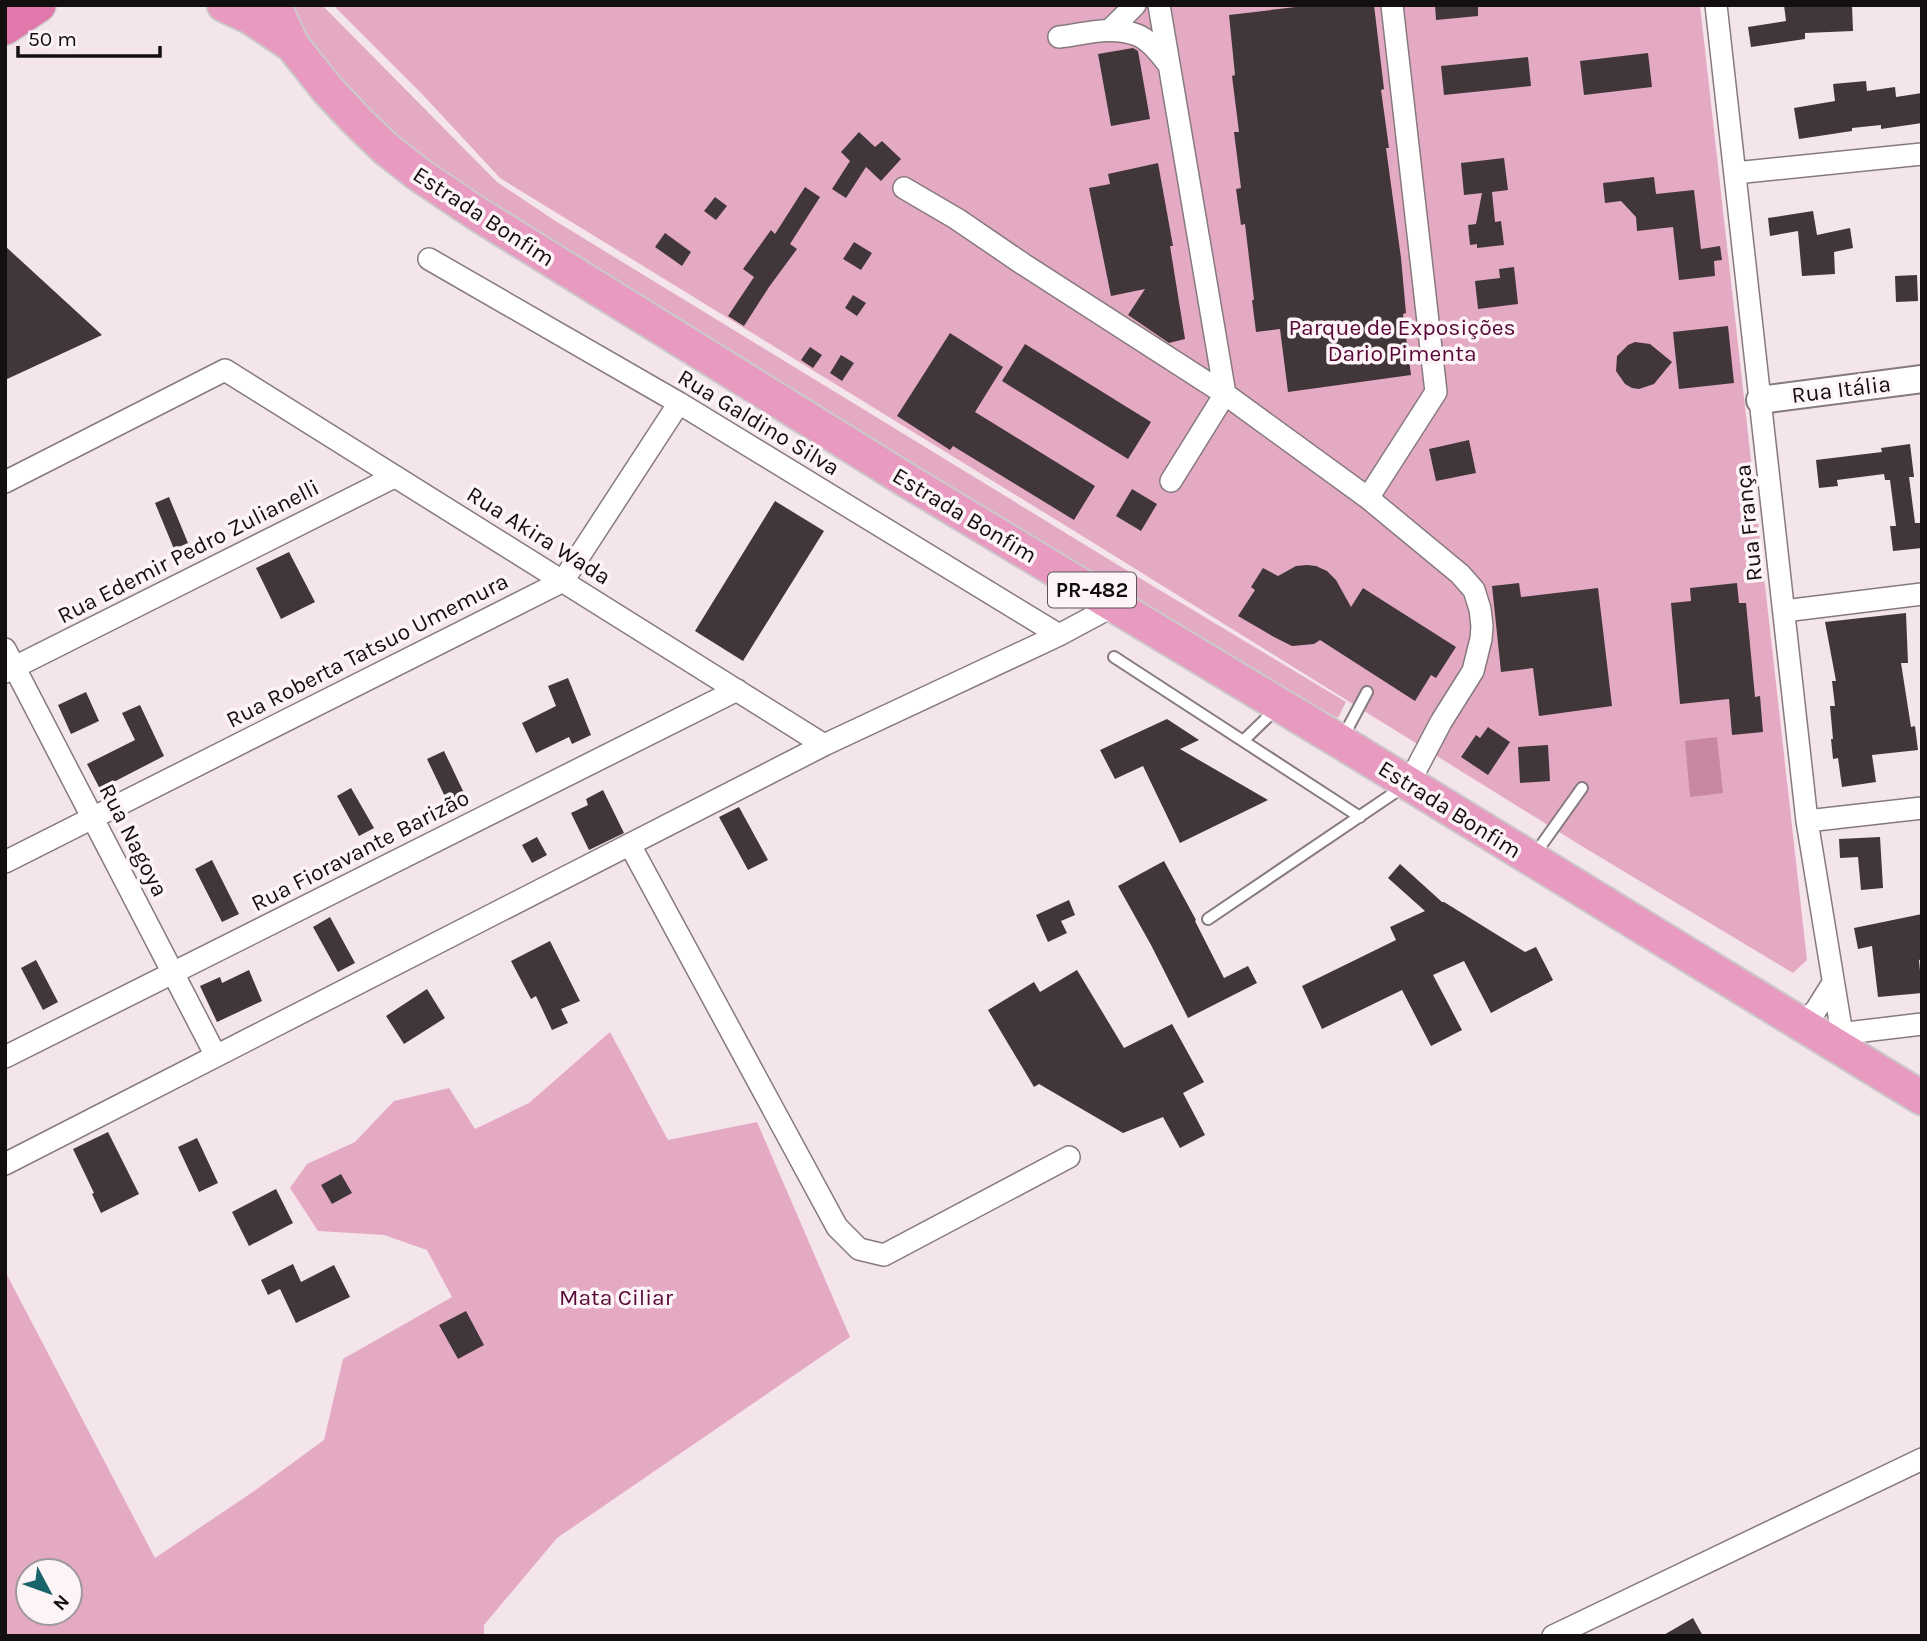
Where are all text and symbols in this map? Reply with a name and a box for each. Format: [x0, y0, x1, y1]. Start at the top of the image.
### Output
scale bar [18, 14, 159, 58]
text: 50 m [28, 27, 77, 51]
street label: Estrada Bonfim [408, 161, 560, 272]
park label: Parque de Exposições Dario Pimenta [1288, 314, 1516, 367]
street label: Rua Galdino Silva [673, 364, 845, 481]
street label: Rua Itália [1790, 370, 1892, 409]
street label: Estrada Bonfim [888, 462, 1042, 569]
street label: Rua França [1729, 463, 1768, 583]
street label: Rua Edemir Pedro Zulianelli [53, 474, 324, 629]
street label: Rua Akira Wada [462, 480, 616, 590]
street label: Rua Roberta Tatsuo Umemura [222, 567, 513, 734]
road number: PR-482 [1048, 572, 1136, 608]
street label: Estrada Bonfim [1373, 755, 1526, 864]
street label: Rua Nagoya [94, 779, 174, 901]
street label: Rua Fioravante Barizão [247, 784, 474, 917]
park label: Mata Ciliar [559, 1284, 674, 1311]
north arrow [14, 1557, 84, 1627]
text: N [48, 1590, 74, 1615]

